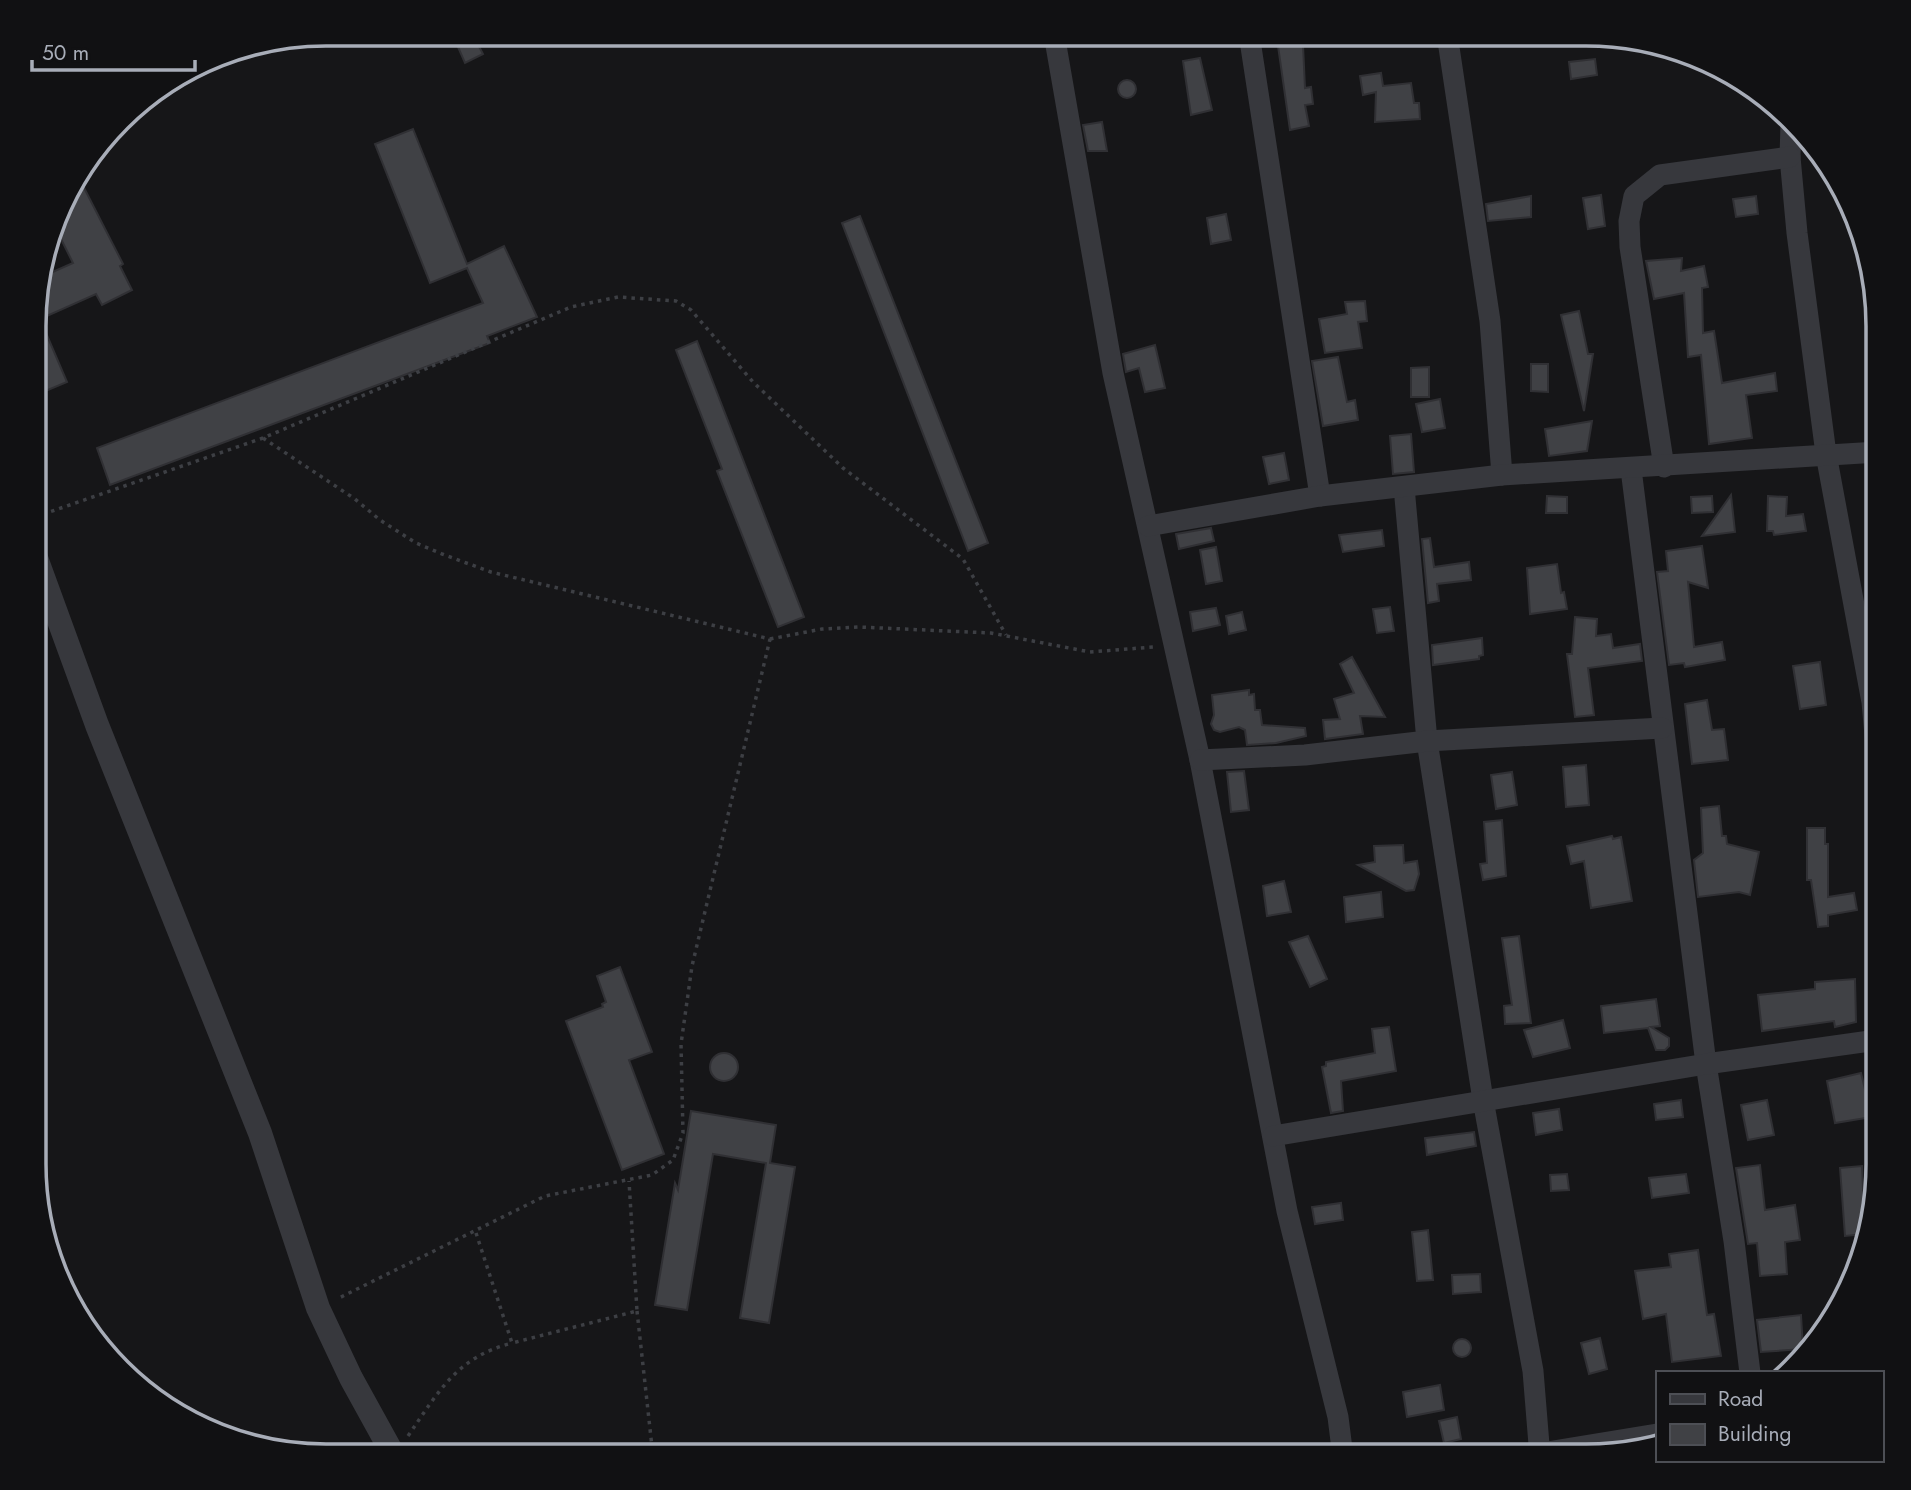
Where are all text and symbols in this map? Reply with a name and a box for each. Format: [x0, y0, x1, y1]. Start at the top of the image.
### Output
scale bar [32, 28, 194, 72]
text: 50 m [42, 38, 89, 68]
legend [1656, 1371, 1883, 1462]
text: Road [1718, 1384, 1763, 1414]
text: Building [1718, 1419, 1791, 1449]

